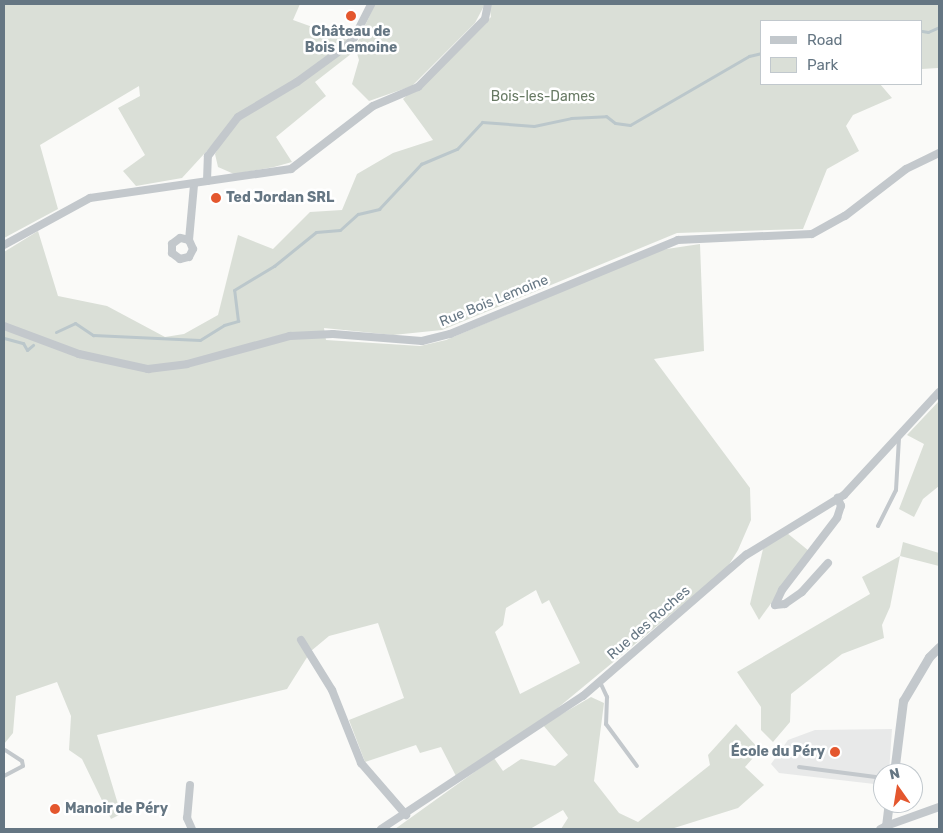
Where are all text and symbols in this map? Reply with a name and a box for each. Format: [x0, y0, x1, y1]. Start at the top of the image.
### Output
marker: Château de Bois Lemoine [345, 10, 357, 22]
legend [760, 20, 923, 85]
place label: Château de Bois Lemoine [305, 24, 397, 56]
text: Road [807, 31, 843, 49]
text: Park [807, 56, 838, 74]
park label: Bois-les-Dames [491, 89, 595, 105]
place label: Ted Jordan SRL [226, 190, 334, 206]
marker: Ted Jordan SRL [210, 192, 222, 204]
street label: Rue Bois Lemoine [437, 271, 551, 331]
street label: Rue des Roches [604, 583, 694, 663]
place label: École du Péry [731, 744, 825, 760]
marker: École du Péry [829, 746, 841, 758]
north arrow [873, 763, 923, 813]
text: N [888, 764, 902, 783]
place label: Manoir de Péry [65, 801, 168, 817]
marker: Manoir de Péry [49, 803, 61, 815]

